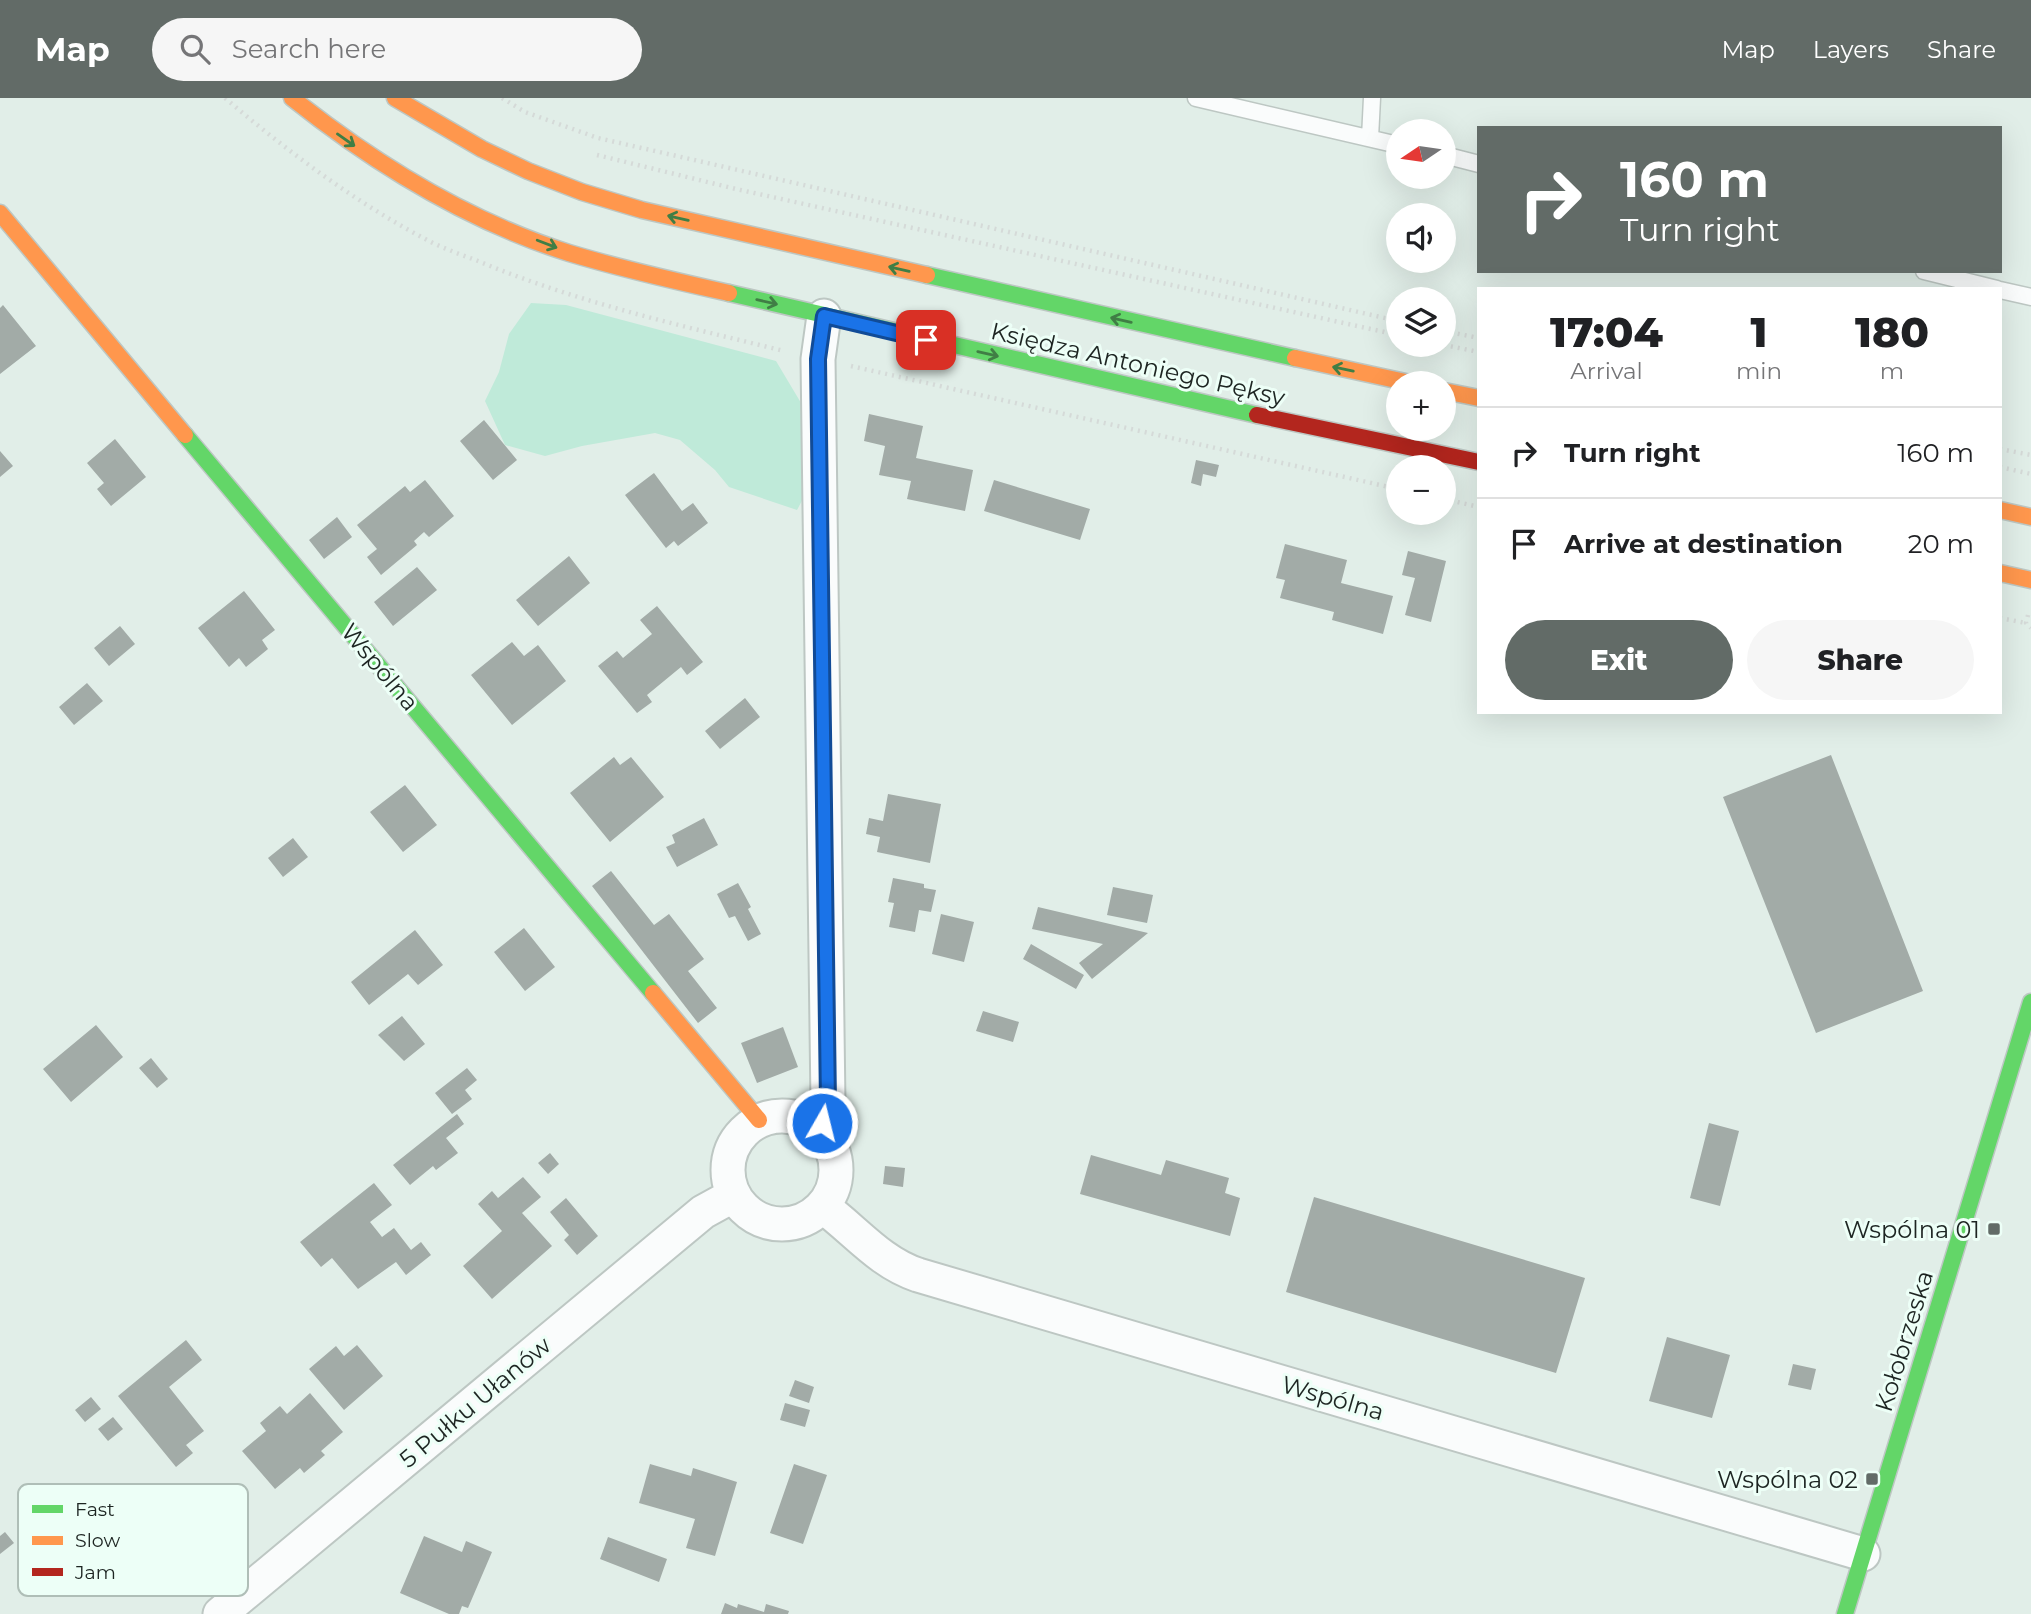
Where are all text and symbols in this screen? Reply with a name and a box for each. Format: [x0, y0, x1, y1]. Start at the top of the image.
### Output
search box [152, 18, 642, 81]
text: Map [35, 29, 110, 69]
icon: search [176, 30, 214, 68]
text: Search here [232, 33, 386, 65]
text: Map [1721, 35, 1775, 64]
text: Layers [1813, 35, 1889, 64]
text: Share [1927, 35, 1996, 64]
north arrow [1386, 119, 1456, 189]
map controls [1386, 119, 1456, 525]
one-way arrow [336, 133, 355, 147]
text: 160 m [1620, 150, 1769, 209]
icon: right [1505, 154, 1596, 245]
button: sound [1386, 203, 1456, 273]
text: Turn right [1620, 210, 1780, 249]
one-way arrow [667, 211, 689, 224]
one-way arrow [535, 239, 557, 251]
one-way arrow [888, 262, 911, 276]
button: layers [1386, 287, 1456, 357]
one-way arrow [755, 296, 778, 310]
text: 17:04 [1550, 306, 1663, 358]
text: 1 [1750, 306, 1767, 358]
text: 180 [1855, 306, 1929, 358]
pin [896, 310, 956, 370]
one-way arrow [1110, 313, 1133, 326]
street label: Księdza Antoniego Pęksy [988, 316, 1288, 412]
icon: arrive [907, 321, 945, 359]
one-way arrow [976, 348, 999, 361]
text: Arrival [1570, 357, 1643, 385]
text: min [1736, 357, 1782, 385]
text: m [1880, 357, 1904, 385]
one-way arrow [1332, 361, 1355, 375]
button: + [1386, 371, 1456, 441]
icon: right [1505, 434, 1543, 472]
text: Turn right [1564, 437, 1700, 469]
text: 160 m [1897, 437, 1974, 469]
button: − [1386, 455, 1456, 525]
icon: arrive [1505, 525, 1543, 563]
text: Arrive at destination [1564, 528, 1843, 560]
text: 20 m [1908, 528, 1974, 560]
street label: Wspólna [335, 617, 425, 717]
button: Exit [1505, 620, 1733, 700]
button: Share [1747, 620, 1974, 700]
position arrow [785, 1086, 859, 1160]
place label: Wspólna 01 [1844, 1215, 1980, 1244]
marker: Wspólna 01 [1986, 1221, 2002, 1237]
street label: Kołobrzeska [1869, 1267, 1939, 1415]
street label: 5 Pułku Ułanów [394, 1330, 556, 1474]
street label: Wspólna [1278, 1370, 1388, 1426]
place label: Wspólna 02 [1717, 1465, 1858, 1494]
marker: Wspólna 02 [1864, 1471, 1880, 1487]
legend [18, 1484, 248, 1596]
text: Fast [75, 1498, 115, 1521]
text: Slow [75, 1529, 120, 1552]
text: Jam [74, 1561, 116, 1584]

